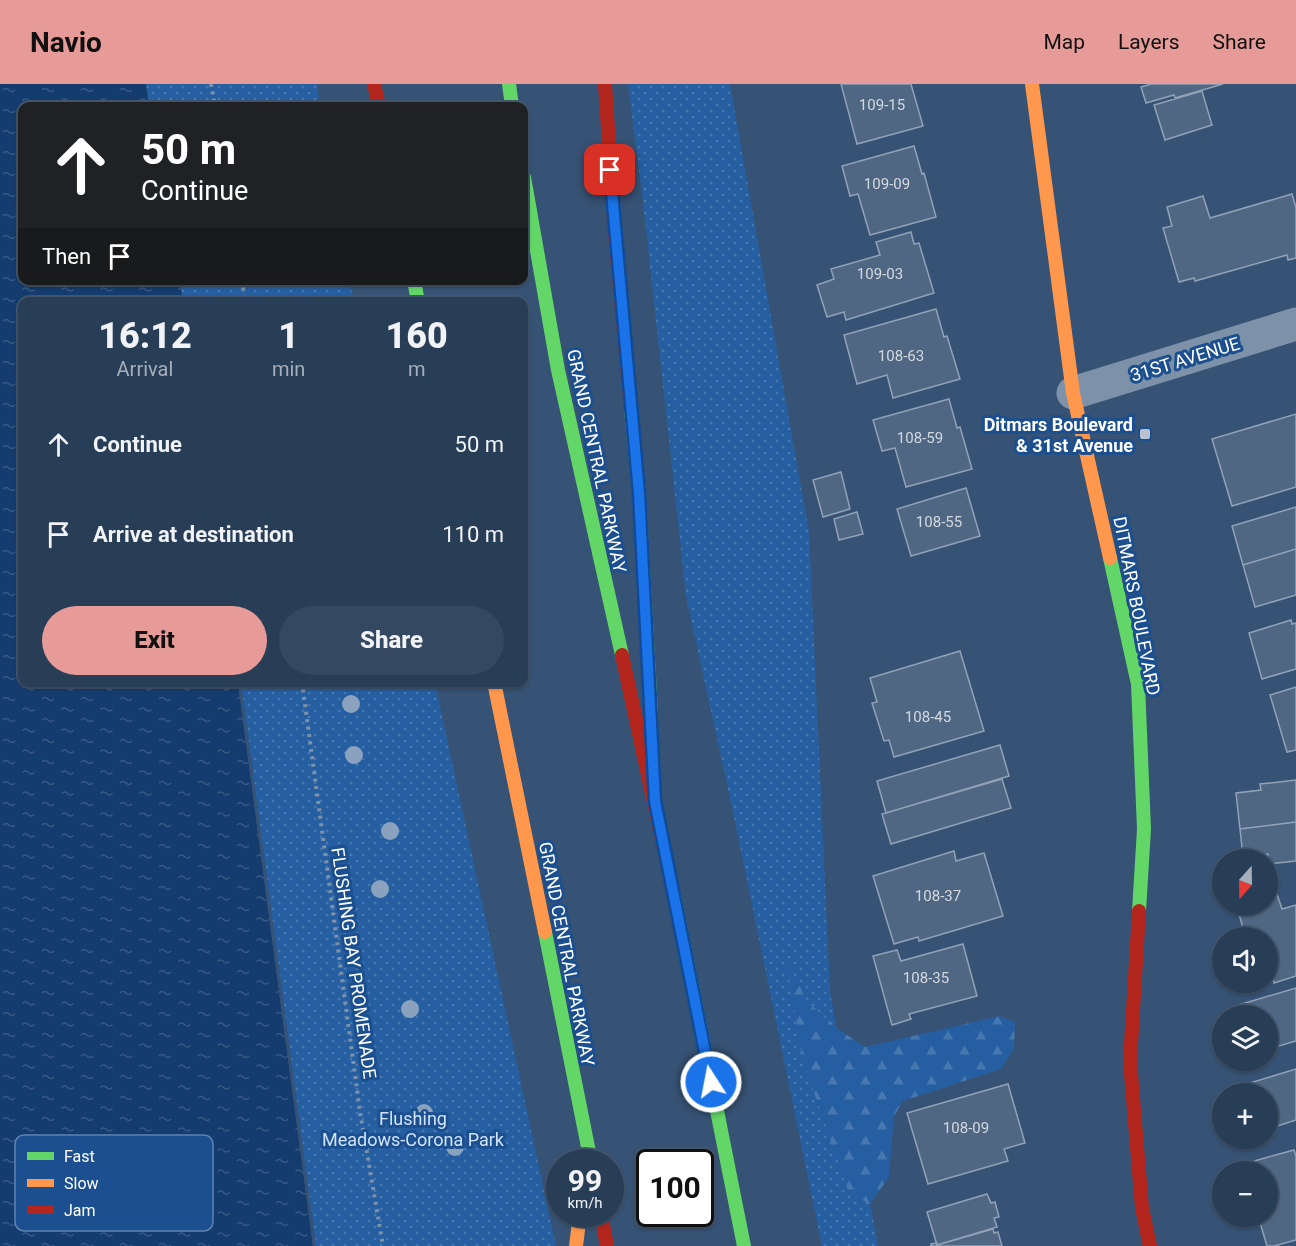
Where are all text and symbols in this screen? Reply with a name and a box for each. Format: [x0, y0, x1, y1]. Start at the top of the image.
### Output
text: Navio [30, 26, 102, 59]
text: Map [1043, 30, 1085, 54]
text: Layers [1118, 30, 1179, 54]
text: Share [1212, 30, 1266, 54]
house number: 109-15 [859, 96, 905, 114]
text: 50 m [141, 125, 236, 174]
icon: ahead [42, 126, 120, 204]
pin [584, 144, 635, 195]
icon: arrive [593, 153, 626, 186]
text: Continue [141, 175, 248, 207]
house number: 109-09 [864, 175, 910, 193]
icon: arrive [103, 240, 136, 273]
text: Then [42, 244, 91, 269]
house number: 109-03 [857, 265, 903, 283]
text: 16:12 [98, 315, 192, 357]
text: 1 [278, 315, 299, 357]
text: 160 [386, 315, 448, 357]
street label: 31ST AVENUE [1128, 332, 1242, 386]
street label: GRAND CENTRAL PARKWAY [563, 347, 631, 575]
house number: 108-63 [878, 347, 924, 365]
text: Arrival [117, 357, 173, 381]
text: min [272, 357, 305, 381]
text: m [408, 357, 425, 381]
place label: Ditmars Boulevard & 31st Avenue [984, 414, 1133, 456]
marker: Ditmars Boulevard & 31st Avenue [1138, 427, 1152, 441]
icon: ahead [42, 428, 75, 461]
house number: 108-59 [897, 429, 943, 447]
text: Continue [93, 432, 182, 457]
text: 50 m [455, 432, 504, 457]
house number: 108-55 [916, 513, 962, 531]
street label: DITMARS BOULEVARD [1109, 515, 1165, 697]
icon: arrive [42, 518, 75, 551]
text: Arrive at destination [93, 522, 294, 547]
text: 110 m [442, 522, 504, 547]
button: Exit [42, 606, 267, 675]
button: Share [279, 606, 504, 675]
house number: 108-45 [905, 708, 951, 726]
street label: GRAND CENTRAL PARKWAY [535, 840, 599, 1068]
street label: FLUSHING BAY PROMENADE [327, 846, 381, 1080]
north arrow [1212, 849, 1278, 915]
map controls [1212, 849, 1278, 1227]
house number: 108-37 [915, 887, 961, 905]
button: sound [1212, 927, 1278, 993]
house number: 108-35 [903, 969, 949, 987]
button: layers [1212, 1005, 1278, 1071]
position arrow [679, 1050, 743, 1114]
button: + [1212, 1083, 1278, 1149]
park label: Flushing Meadows-Corona Park [322, 1108, 505, 1150]
house number: 108-09 [943, 1119, 989, 1137]
legend [15, 1135, 213, 1231]
text: Fast [64, 1147, 95, 1166]
speed limit sign: 100 [636, 1149, 714, 1227]
button: − [1212, 1161, 1278, 1227]
text: 99 [568, 1163, 602, 1198]
text: Slow [64, 1174, 99, 1193]
text: km/h [567, 1194, 603, 1212]
text: Jam [64, 1201, 96, 1220]

